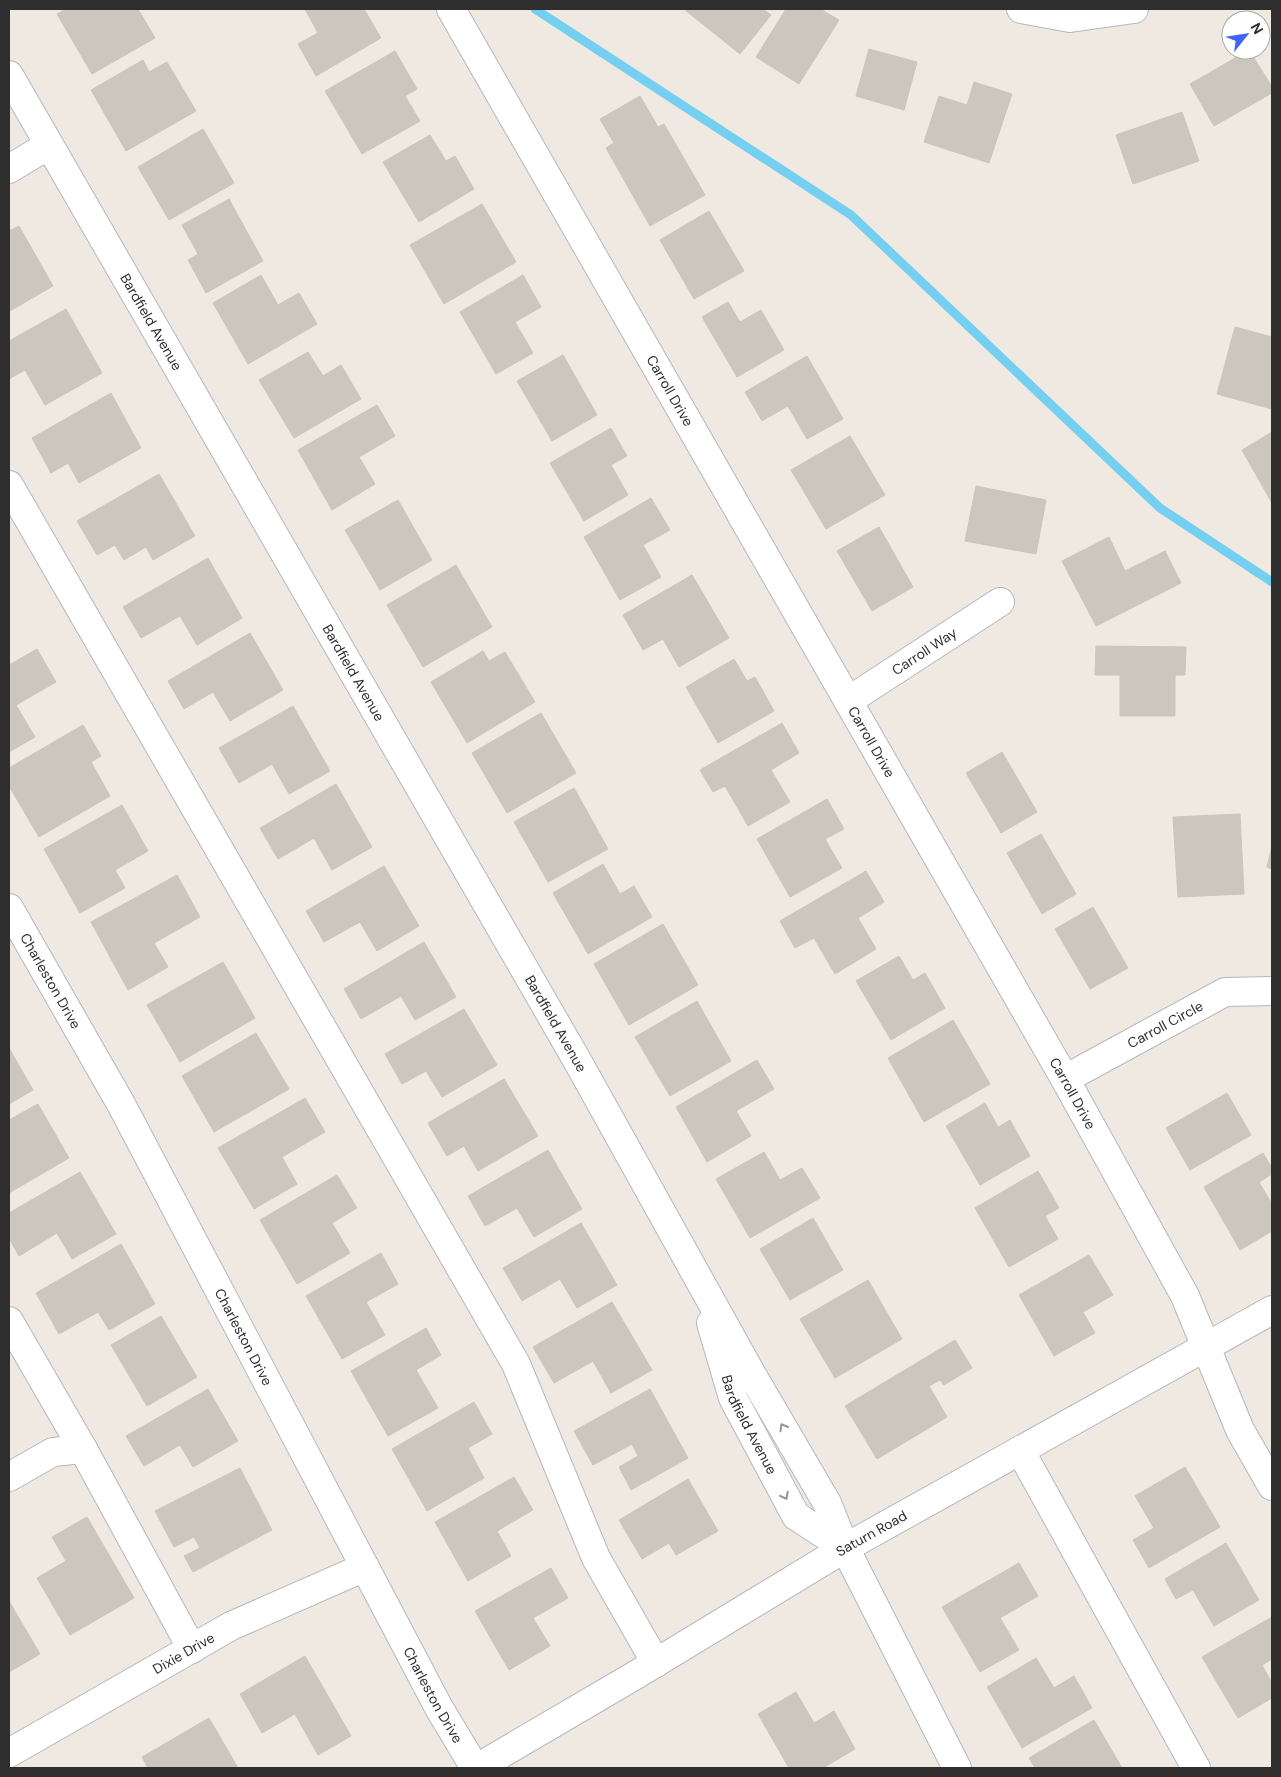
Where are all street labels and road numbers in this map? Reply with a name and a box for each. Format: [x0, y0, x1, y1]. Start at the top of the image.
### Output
street label: Bardfield Avenue [116, 270, 186, 374]
street label: Carroll Drive [642, 352, 698, 430]
street label: Bardfield Avenue [319, 621, 389, 724]
street label: Carroll Way [888, 623, 960, 679]
street label: Carroll Drive [844, 703, 899, 781]
street label: Charleston Drive [16, 930, 85, 1032]
street label: Bardfield Avenue [521, 972, 591, 1075]
street label: Carroll Circle [1124, 997, 1206, 1052]
street label: Carroll Drive [1046, 1054, 1100, 1132]
street label: Charleston Drive [211, 1285, 277, 1389]
street label: Bardfield Avenue [718, 1373, 781, 1478]
street label: Saturn Road [833, 1506, 910, 1560]
street label: Dixie Drive [149, 1628, 218, 1678]
street label: Charleston Drive [399, 1644, 467, 1746]

